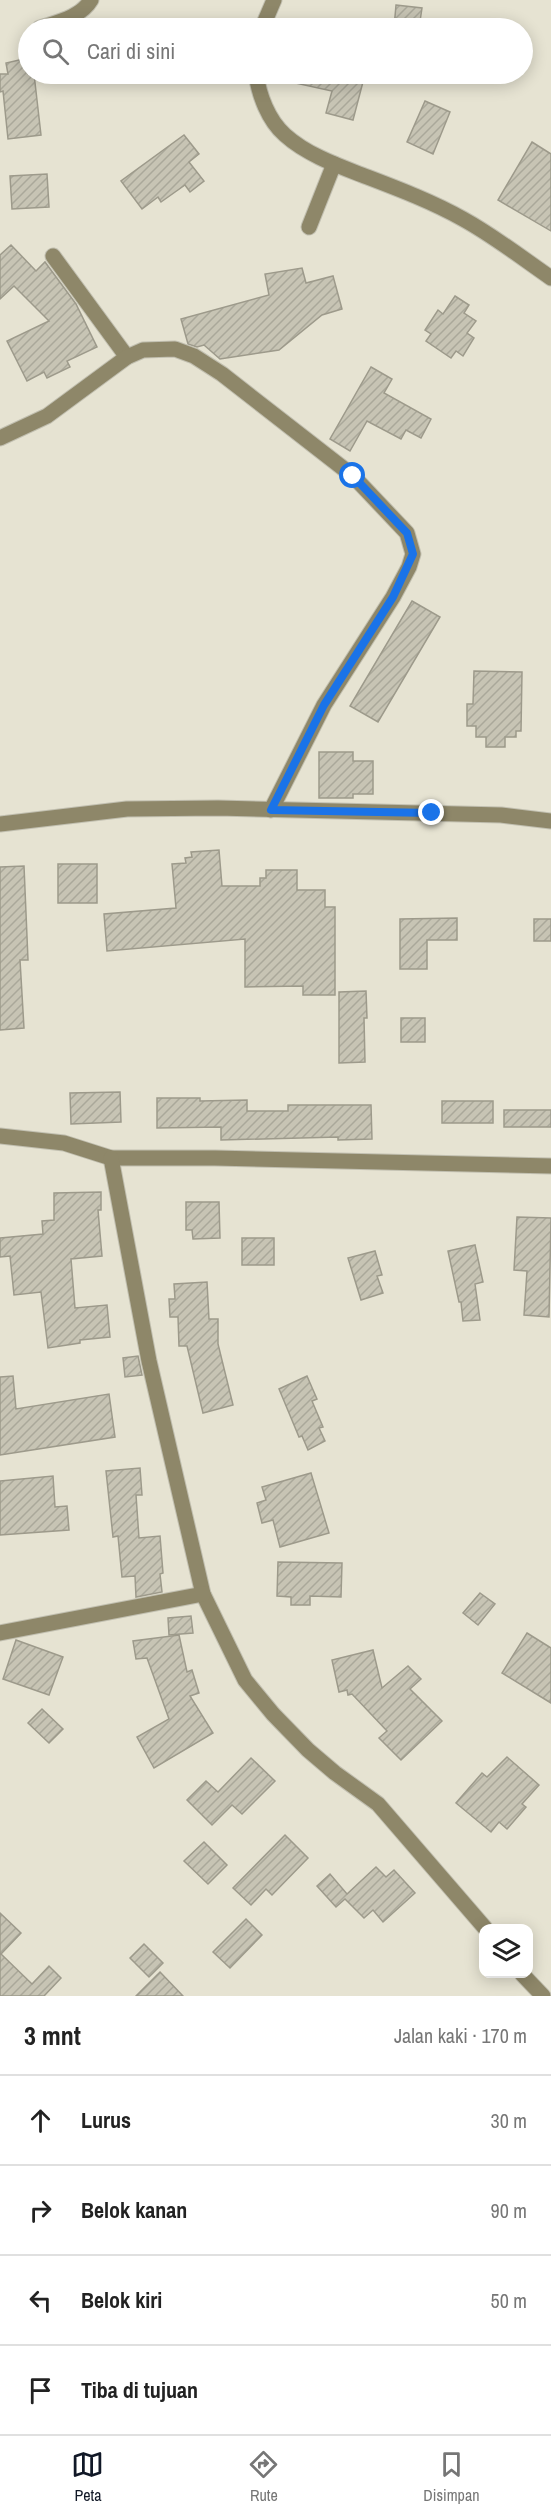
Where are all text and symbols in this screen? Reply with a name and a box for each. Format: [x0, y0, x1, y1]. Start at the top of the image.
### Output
search box [18, 18, 533, 84]
icon: search [39, 35, 72, 68]
text: Cari di sini [87, 36, 175, 66]
route start [339, 462, 365, 488]
route end [418, 799, 444, 825]
map controls [479, 1924, 533, 1978]
button: layers [479, 1924, 533, 1978]
text: 3 mnt [24, 2018, 81, 2053]
text: Jalan kaki · 170 m [394, 2022, 527, 2049]
icon: ahead [24, 2104, 57, 2137]
text: Lurus [81, 2105, 131, 2135]
text: 30 m [491, 2107, 527, 2134]
icon: right [24, 2194, 57, 2227]
text: Belok kanan [81, 2195, 187, 2225]
text: 90 m [491, 2197, 527, 2224]
icon: left [24, 2284, 57, 2317]
text: Belok kiri [81, 2285, 162, 2315]
text: 50 m [491, 2287, 527, 2314]
icon: arrive [24, 2374, 57, 2407]
text: Tiba di tujuan [81, 2375, 198, 2405]
tab: Peta [71, 2448, 104, 2506]
tab: Rute [247, 2448, 280, 2506]
tab: Disimpan [423, 2448, 480, 2506]

